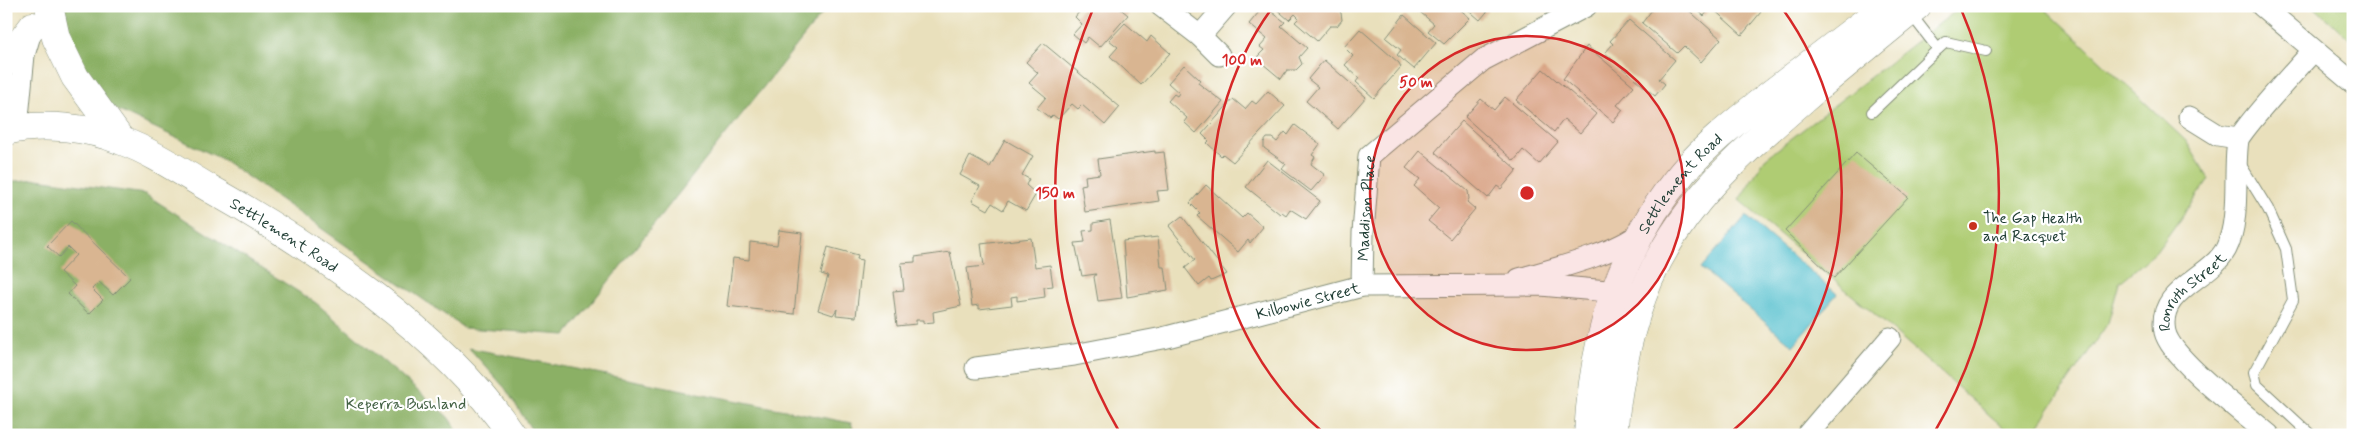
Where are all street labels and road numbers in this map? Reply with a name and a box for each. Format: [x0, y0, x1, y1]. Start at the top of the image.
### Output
street label: Settlement Road [1634, 129, 1728, 238]
street label: Maddison Place [1353, 154, 1381, 261]
street label: Settlement Road [226, 193, 342, 278]
street label: Ronruth Street [2155, 248, 2232, 332]
street label: Kilbowie Street [1254, 278, 1363, 325]

